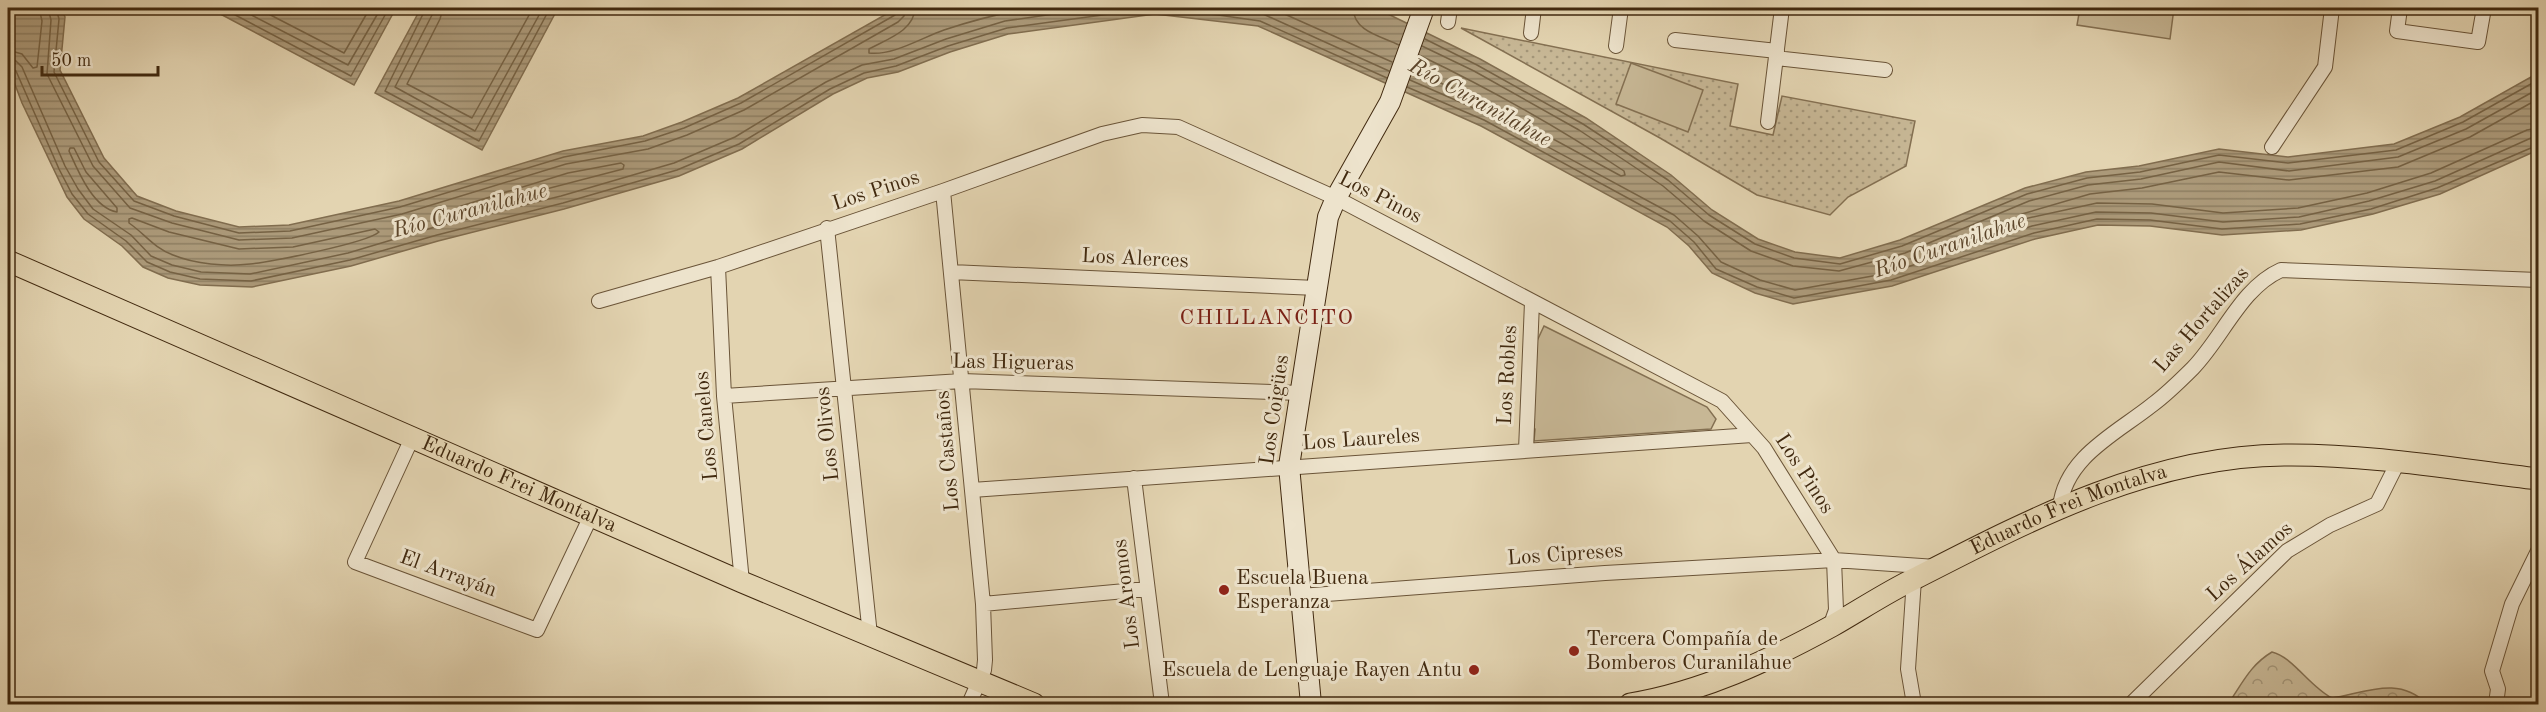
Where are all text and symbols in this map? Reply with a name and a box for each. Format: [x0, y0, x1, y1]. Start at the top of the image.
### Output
scale bar [42, 39, 158, 77]
text: 50 m [51, 52, 91, 70]
water label: Río Curanilahue [1404, 54, 1555, 151]
street label: Los Pinos [830, 167, 922, 215]
street label: Los Pinos [1335, 168, 1425, 228]
water label: Río Curanilahue [389, 180, 550, 242]
water label: Río Curanilahue [1870, 210, 2029, 283]
street label: Los Alerces [1081, 246, 1189, 272]
street label: Las Hortalizas [2151, 263, 2253, 377]
district label: CHILLANCITO [1180, 307, 1355, 329]
street label: Los Robles [1495, 324, 1521, 426]
street label: Las Higueras [952, 351, 1074, 375]
street label: Los Coigües [1257, 354, 1293, 466]
street label: Los Canelos [692, 370, 722, 482]
street label: Los Olivos [813, 386, 843, 482]
street label: Los Castaños [932, 389, 964, 513]
street label: Los Laureles [1301, 425, 1421, 455]
street label: Los Pinos [1771, 430, 1837, 518]
street label: Eduardo Frei Montalva [419, 433, 620, 536]
street label: Eduardo Frei Montalva [1967, 461, 2169, 559]
street label: Los Álamos [2200, 515, 2297, 606]
street label: Los Aromos [1110, 538, 1144, 650]
street label: Los Cipreses [1506, 540, 1624, 570]
street label: El Arrayán [397, 547, 499, 601]
place label: Escuela Buena Esperanza [1236, 568, 1369, 613]
marker: Escuela Buena Esperanza [1217, 583, 1231, 597]
place label: Tercera Compañía de Bomberos Curanilahue [1586, 629, 1792, 674]
marker: Tercera Compañía de Bomberos Curanilahue [1567, 644, 1581, 658]
place label: Escuela de Lenguaje Rayen Antu [1162, 660, 1462, 681]
marker: Escuela de Lenguaje Rayen Antu [1467, 663, 1481, 677]

